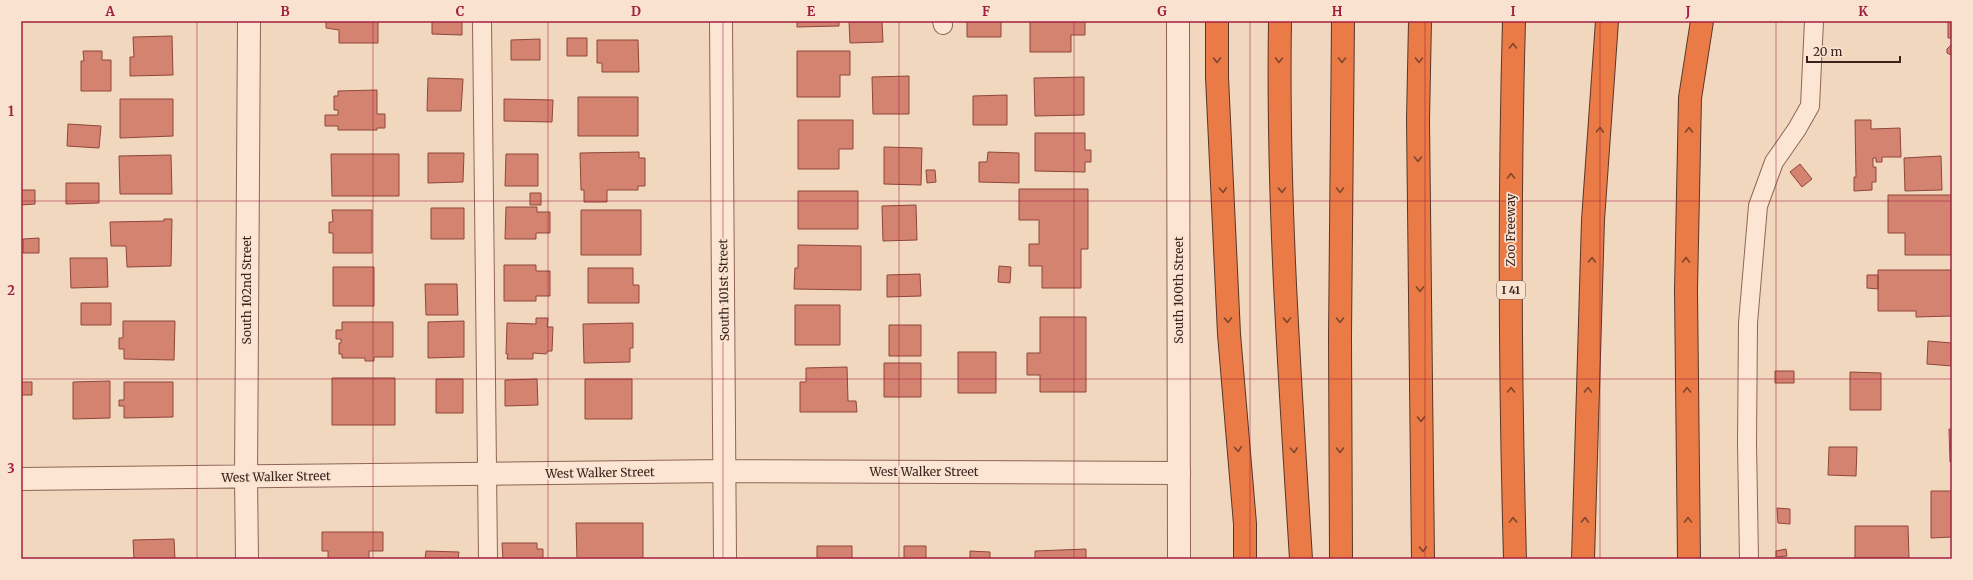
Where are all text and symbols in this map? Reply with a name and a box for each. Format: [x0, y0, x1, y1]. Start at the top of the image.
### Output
text: A [104, 3, 115, 20]
text: B [280, 3, 290, 20]
text: C [456, 3, 465, 20]
text: D [631, 3, 641, 20]
text: E [807, 3, 816, 20]
text: F [982, 3, 990, 20]
text: G [1157, 3, 1167, 20]
text: H [1332, 3, 1343, 20]
text: I [1510, 3, 1516, 20]
text: J [1684, 3, 1691, 20]
text: K [1858, 3, 1868, 20]
scale bar [1807, 38, 1900, 64]
one-way arrow [1509, 43, 1517, 49]
text: 20 m [1813, 44, 1842, 59]
one-way arrow [1213, 57, 1221, 63]
one-way arrow [1275, 57, 1283, 63]
one-way arrow [1338, 57, 1346, 63]
one-way arrow [1415, 57, 1423, 63]
text: 1 [8, 103, 14, 120]
one-way arrow [1595, 127, 1604, 133]
one-way arrow [1685, 127, 1693, 133]
one-way arrow [1414, 156, 1422, 162]
one-way arrow [1507, 173, 1515, 179]
one-way arrow [1219, 187, 1227, 193]
one-way arrow [1278, 187, 1286, 193]
one-way arrow [1336, 187, 1344, 193]
street label: Zoo Freeway [1503, 193, 1518, 267]
street label: South 102nd Street [239, 235, 254, 344]
street label: South 100th Street [1171, 236, 1186, 344]
street label: South 101st Street [715, 238, 732, 341]
one-way arrow [1588, 257, 1596, 263]
one-way arrow [1682, 257, 1690, 263]
road number: I 41 [1497, 281, 1525, 299]
text: 2 [7, 282, 15, 299]
one-way arrow [1416, 286, 1424, 292]
one-way arrow [1224, 317, 1233, 323]
one-way arrow [1283, 317, 1291, 323]
one-way arrow [1336, 317, 1344, 323]
one-way arrow [1507, 387, 1515, 393]
one-way arrow [1584, 387, 1593, 393]
one-way arrow [1683, 387, 1691, 393]
one-way arrow [1417, 416, 1425, 422]
one-way arrow [1234, 446, 1243, 452]
one-way arrow [1290, 447, 1298, 453]
one-way arrow [1336, 447, 1344, 453]
text: 3 [7, 460, 15, 477]
street label: West Walker Street [544, 464, 655, 481]
street label: West Walker Street [868, 464, 979, 479]
street label: West Walker Street [220, 468, 331, 485]
one-way arrow [1509, 517, 1518, 523]
one-way arrow [1580, 517, 1589, 523]
one-way arrow [1684, 517, 1692, 523]
one-way arrow [1418, 546, 1427, 552]

